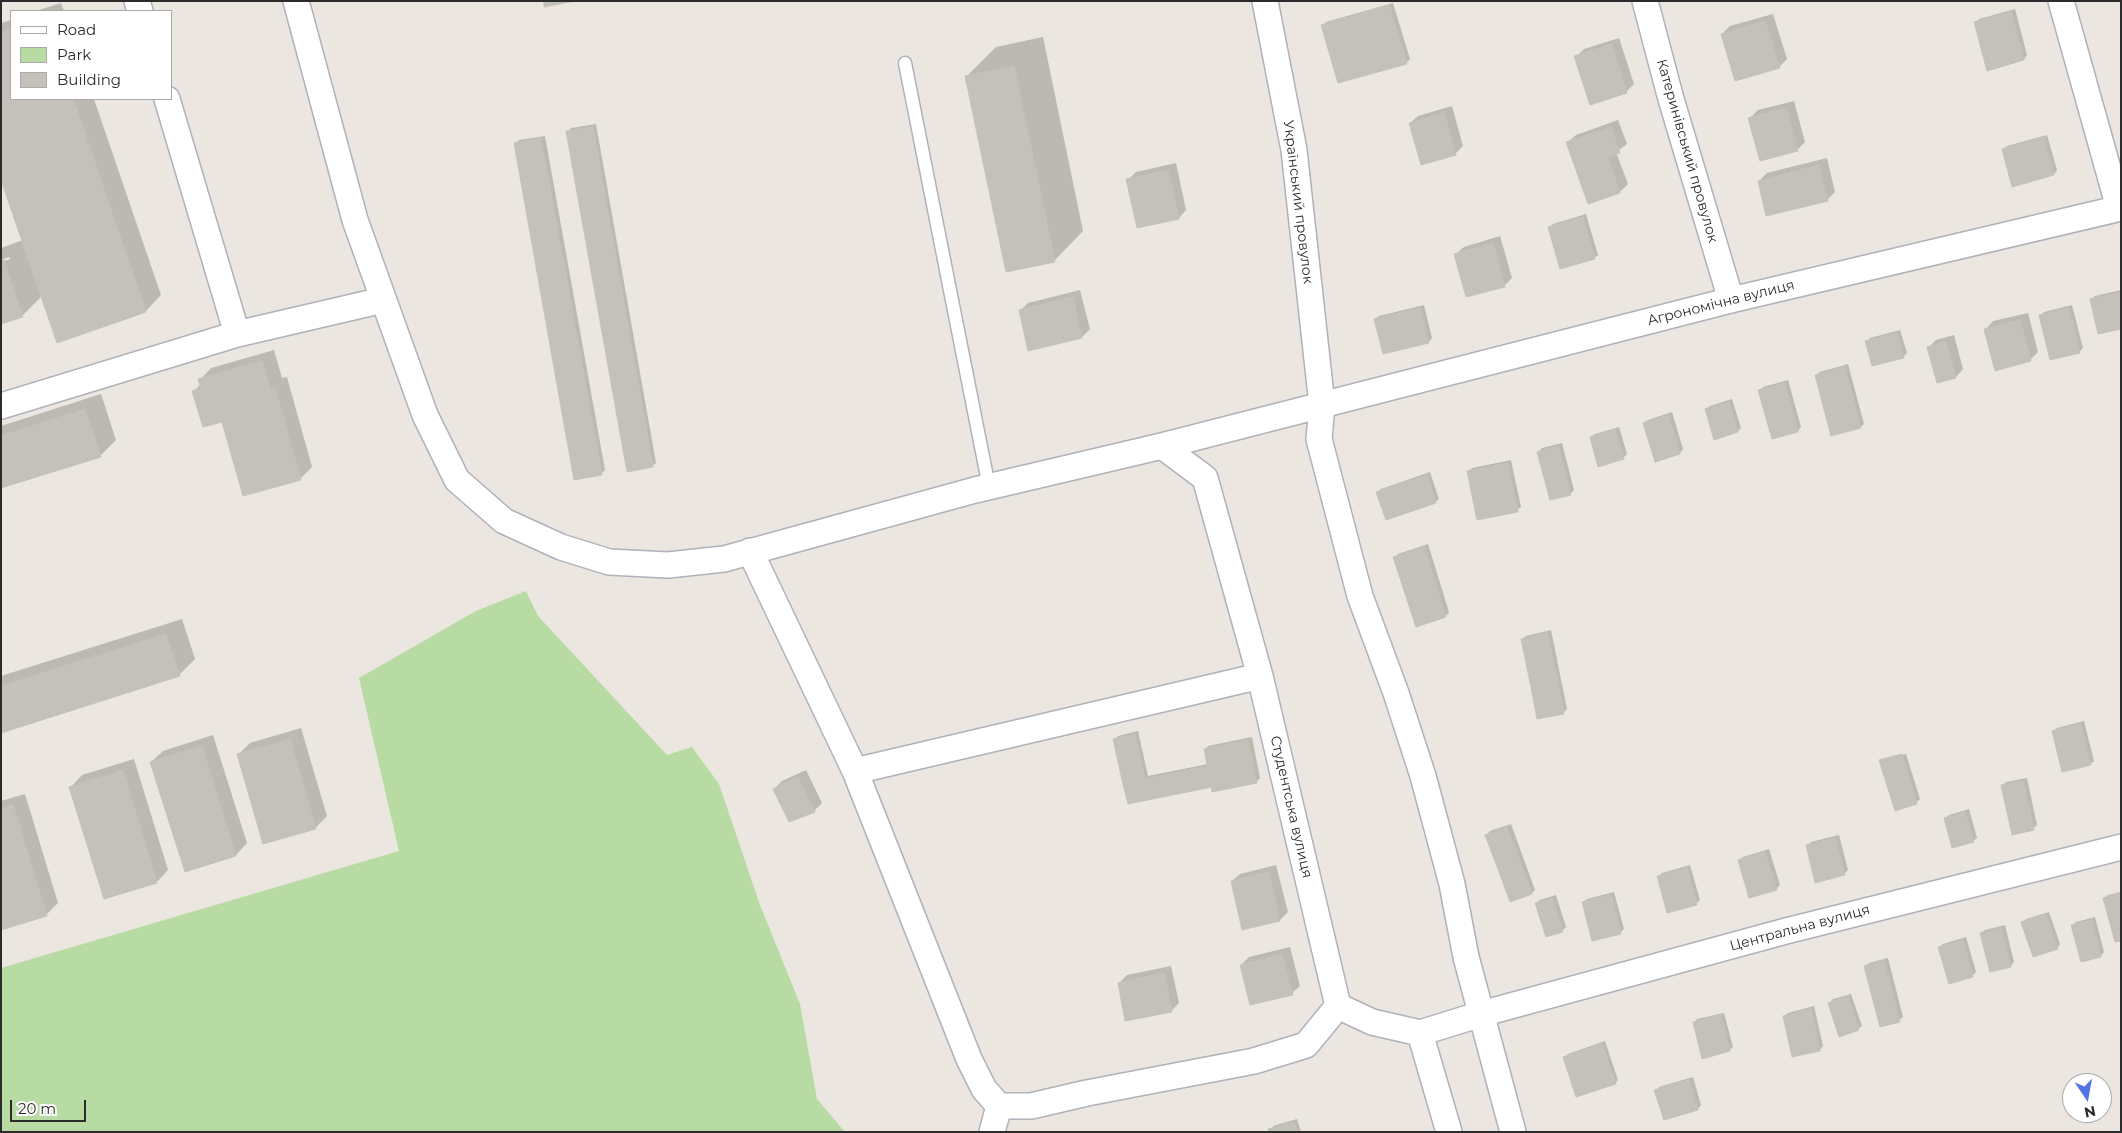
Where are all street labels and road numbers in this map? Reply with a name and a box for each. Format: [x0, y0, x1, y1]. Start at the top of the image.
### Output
street label: Катеринівський провулок [1653, 57, 1721, 245]
street label: Український провулок [1280, 119, 1316, 285]
street label: Агрономічна вулиця [1646, 277, 1796, 329]
street label: Студентська вулиця [1266, 734, 1316, 880]
street label: Центральна вулиця [1728, 901, 1872, 955]

